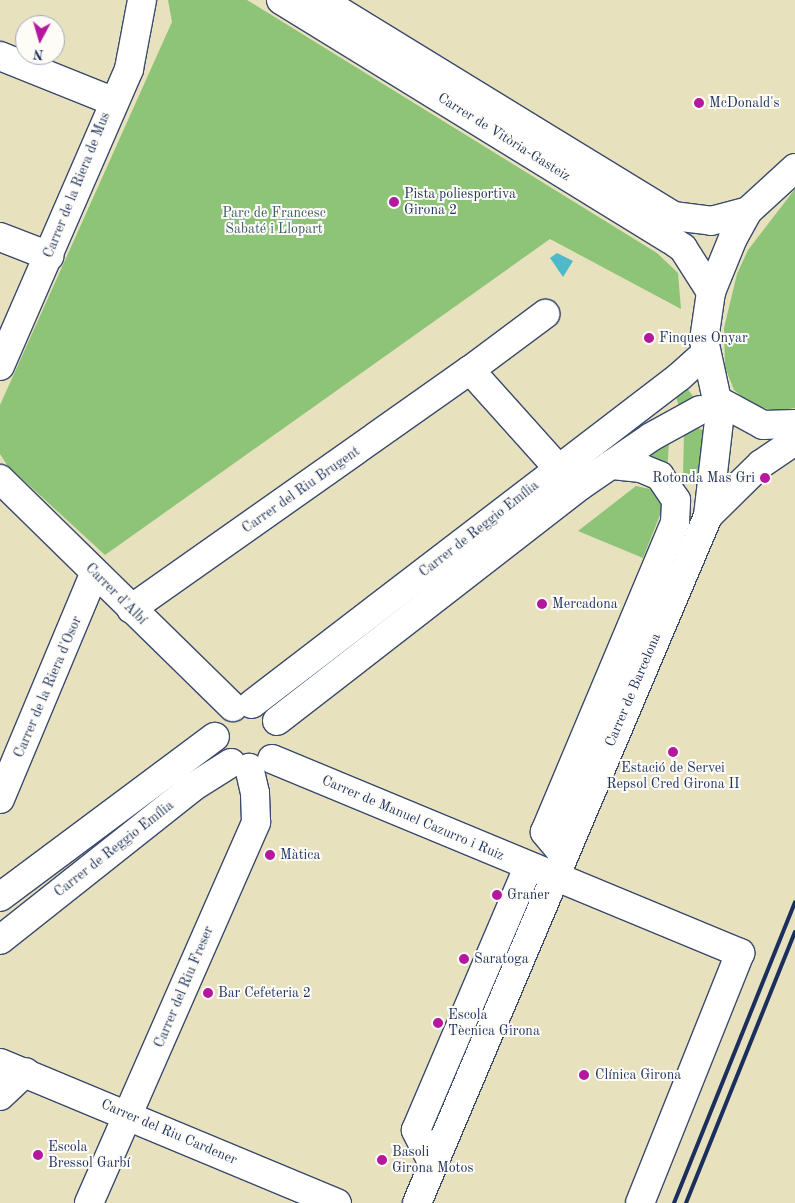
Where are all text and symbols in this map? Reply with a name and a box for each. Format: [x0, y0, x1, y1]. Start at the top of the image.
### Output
north arrow [15, 15, 65, 65]
text: N [32, 46, 45, 61]
street label: Carrer de Vitòria-Gasteiz [435, 89, 573, 185]
place label: McDonald's [709, 95, 780, 111]
marker: McDonald's [693, 97, 705, 109]
street label: Carrer de la Riera de Mus [40, 110, 114, 260]
place label: Pista poliesportiva Girona 2 [404, 186, 516, 218]
marker: Pista poliesportiva Girona 2 [388, 196, 400, 208]
park label: Parc de Francesc Sabaté i Llopart [222, 205, 326, 238]
place label: Finques Onyar [659, 330, 748, 346]
marker: Finques Onyar [643, 332, 655, 344]
street label: Carrer del Riu Brugent [239, 443, 363, 537]
place label: Rotonda Mas Gri [652, 470, 755, 486]
marker: Rotonda Mas Gri [759, 472, 771, 484]
street label: Carrer de Reggio Emília [416, 477, 542, 581]
street label: Carrer d'Albí [82, 560, 150, 628]
place label: Mercadona [552, 596, 618, 612]
marker: Mercadona [536, 598, 548, 610]
street label: Carrer de la Riera d'Osor [11, 614, 85, 760]
street label: Carrer de Barcelona [602, 631, 664, 749]
marker: Estació de Servei Repsol Cred Girona II [667, 746, 679, 758]
place label: Estació de Servei Repsol Cred Girona II [606, 760, 740, 792]
street label: Carrer de Manuel Cazurro i Ruiz [319, 772, 507, 864]
street label: Carrer de Reggio Emília [51, 797, 177, 901]
place label: Màtica [280, 847, 320, 863]
marker: Màtica [264, 849, 276, 861]
place label: Graner [507, 887, 549, 903]
marker: Graner [491, 889, 503, 901]
street label: Carrer del Riu Freser [151, 924, 217, 1050]
place label: Saratoga [474, 951, 529, 967]
marker: Saratoga [458, 953, 470, 965]
place label: Bar Cefeteria 2 [218, 985, 311, 1001]
marker: Bar Cefeteria 2 [202, 987, 214, 999]
place label: Escola Tècnica Girona [448, 1007, 540, 1040]
marker: Escola Tècnica Girona [432, 1017, 444, 1029]
place label: Clínica Girona [595, 1067, 681, 1083]
marker: Clínica Girona [577, 1068, 591, 1082]
street label: Carrer del Riu Cardener [98, 1096, 240, 1168]
place label: Escola Bressol Garbí [48, 1139, 130, 1172]
place label: Basoli Girona Motos [392, 1144, 474, 1176]
marker: Escola Bressol Garbí [32, 1149, 44, 1161]
marker: Basoli Girona Motos [376, 1154, 388, 1166]

